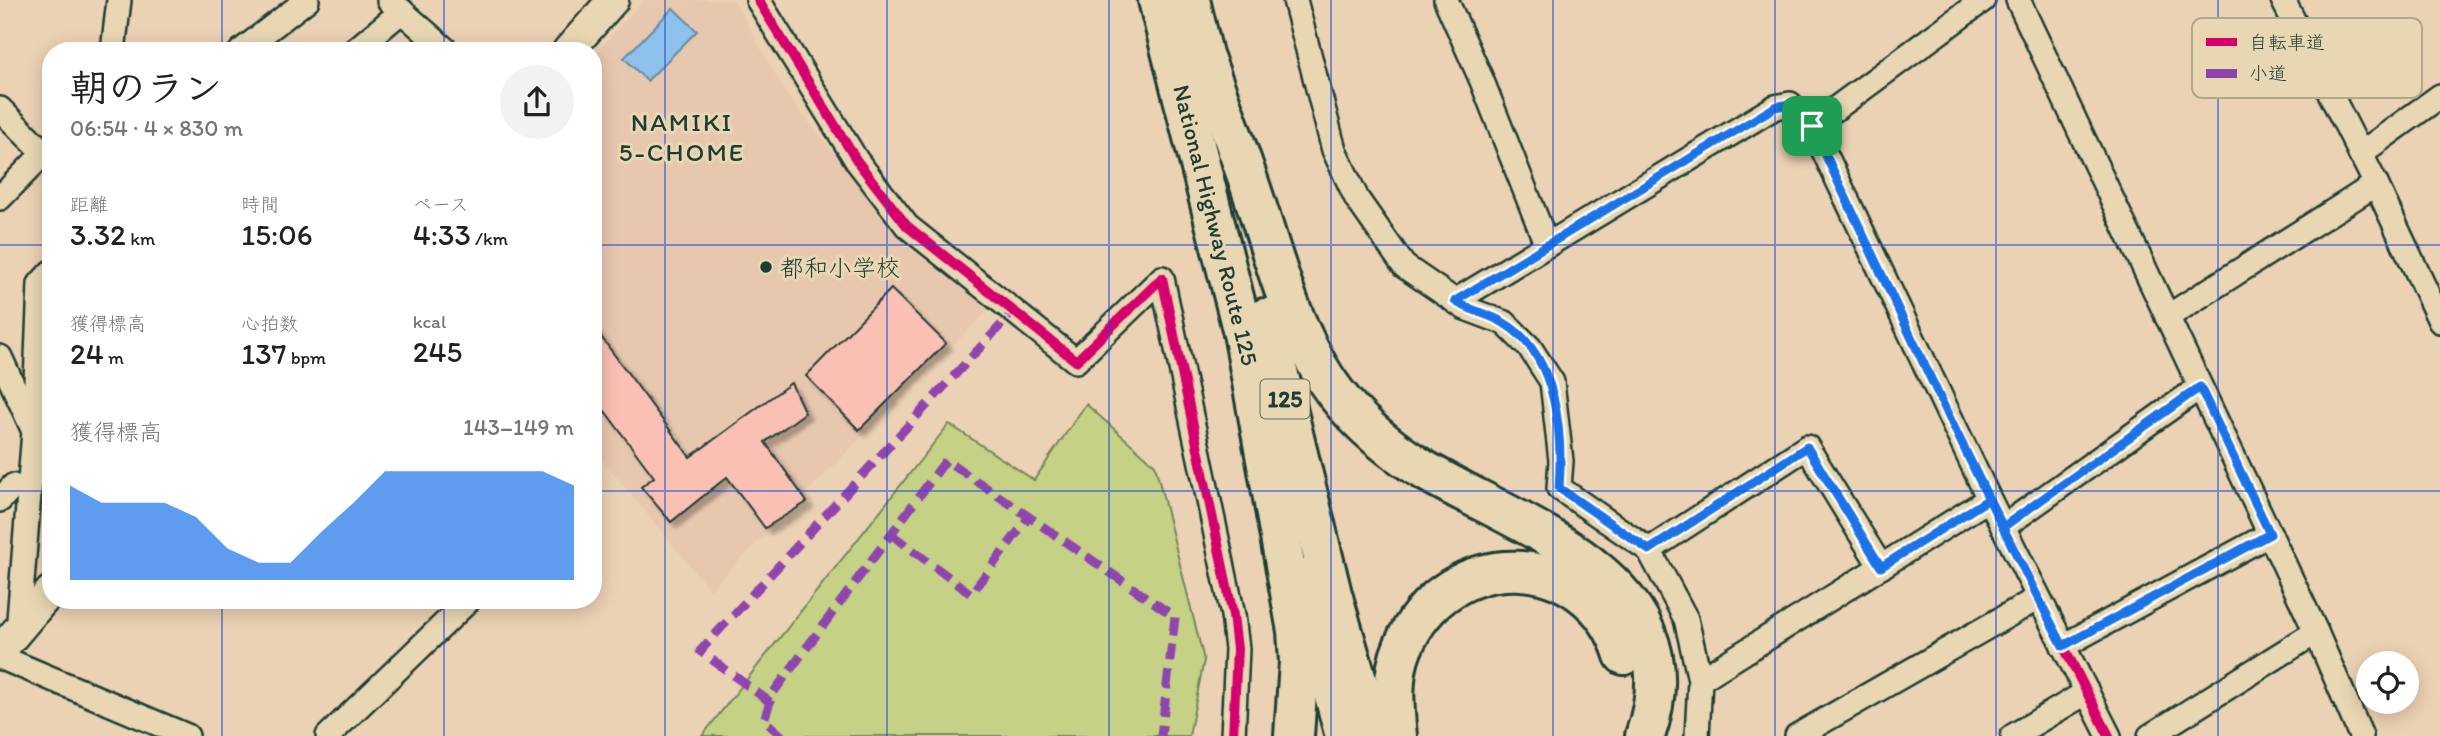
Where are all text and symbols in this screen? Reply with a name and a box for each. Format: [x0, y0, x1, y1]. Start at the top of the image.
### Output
legend [2192, 18, 2422, 98]
text: 自転車道 [2249, 31, 2325, 54]
text: 小道 [2249, 62, 2287, 85]
text: 朝のラン [70, 65, 222, 111]
button: share [500, 65, 574, 139]
street label: National Highway Route 125 [1167, 82, 1265, 368]
pin [1782, 96, 1842, 156]
district label: NAMIKI 5-CHOME [619, 106, 745, 168]
icon: arrive [1793, 107, 1831, 145]
text: 06:54 · 4 × 830 m [70, 114, 243, 142]
text: 距離 [70, 193, 108, 216]
text: 時間 [241, 193, 279, 216]
text: ペース [413, 193, 469, 216]
text: 3.32 [70, 216, 126, 253]
text: 15:06 [241, 216, 313, 253]
text: 4:33 [413, 216, 471, 253]
text: km [126, 227, 155, 250]
text: /km [471, 227, 508, 250]
place label: 都和小学校 [780, 253, 900, 282]
marker: 都和小学校 [758, 259, 774, 275]
text: kcal [413, 310, 446, 333]
text: 獲得標高 [70, 312, 146, 335]
text: 心拍数 [241, 312, 298, 335]
text: 245 [413, 333, 462, 370]
text: 24 [70, 335, 104, 372]
text: 137 [241, 335, 286, 372]
text: m [104, 346, 124, 369]
text: bpm [286, 346, 326, 369]
road number: 125 [1260, 380, 1310, 418]
text: 143–149 m [463, 413, 574, 441]
text: 獲得標高 [70, 418, 162, 446]
map controls [2356, 651, 2419, 714]
button: locate [2356, 651, 2419, 714]

